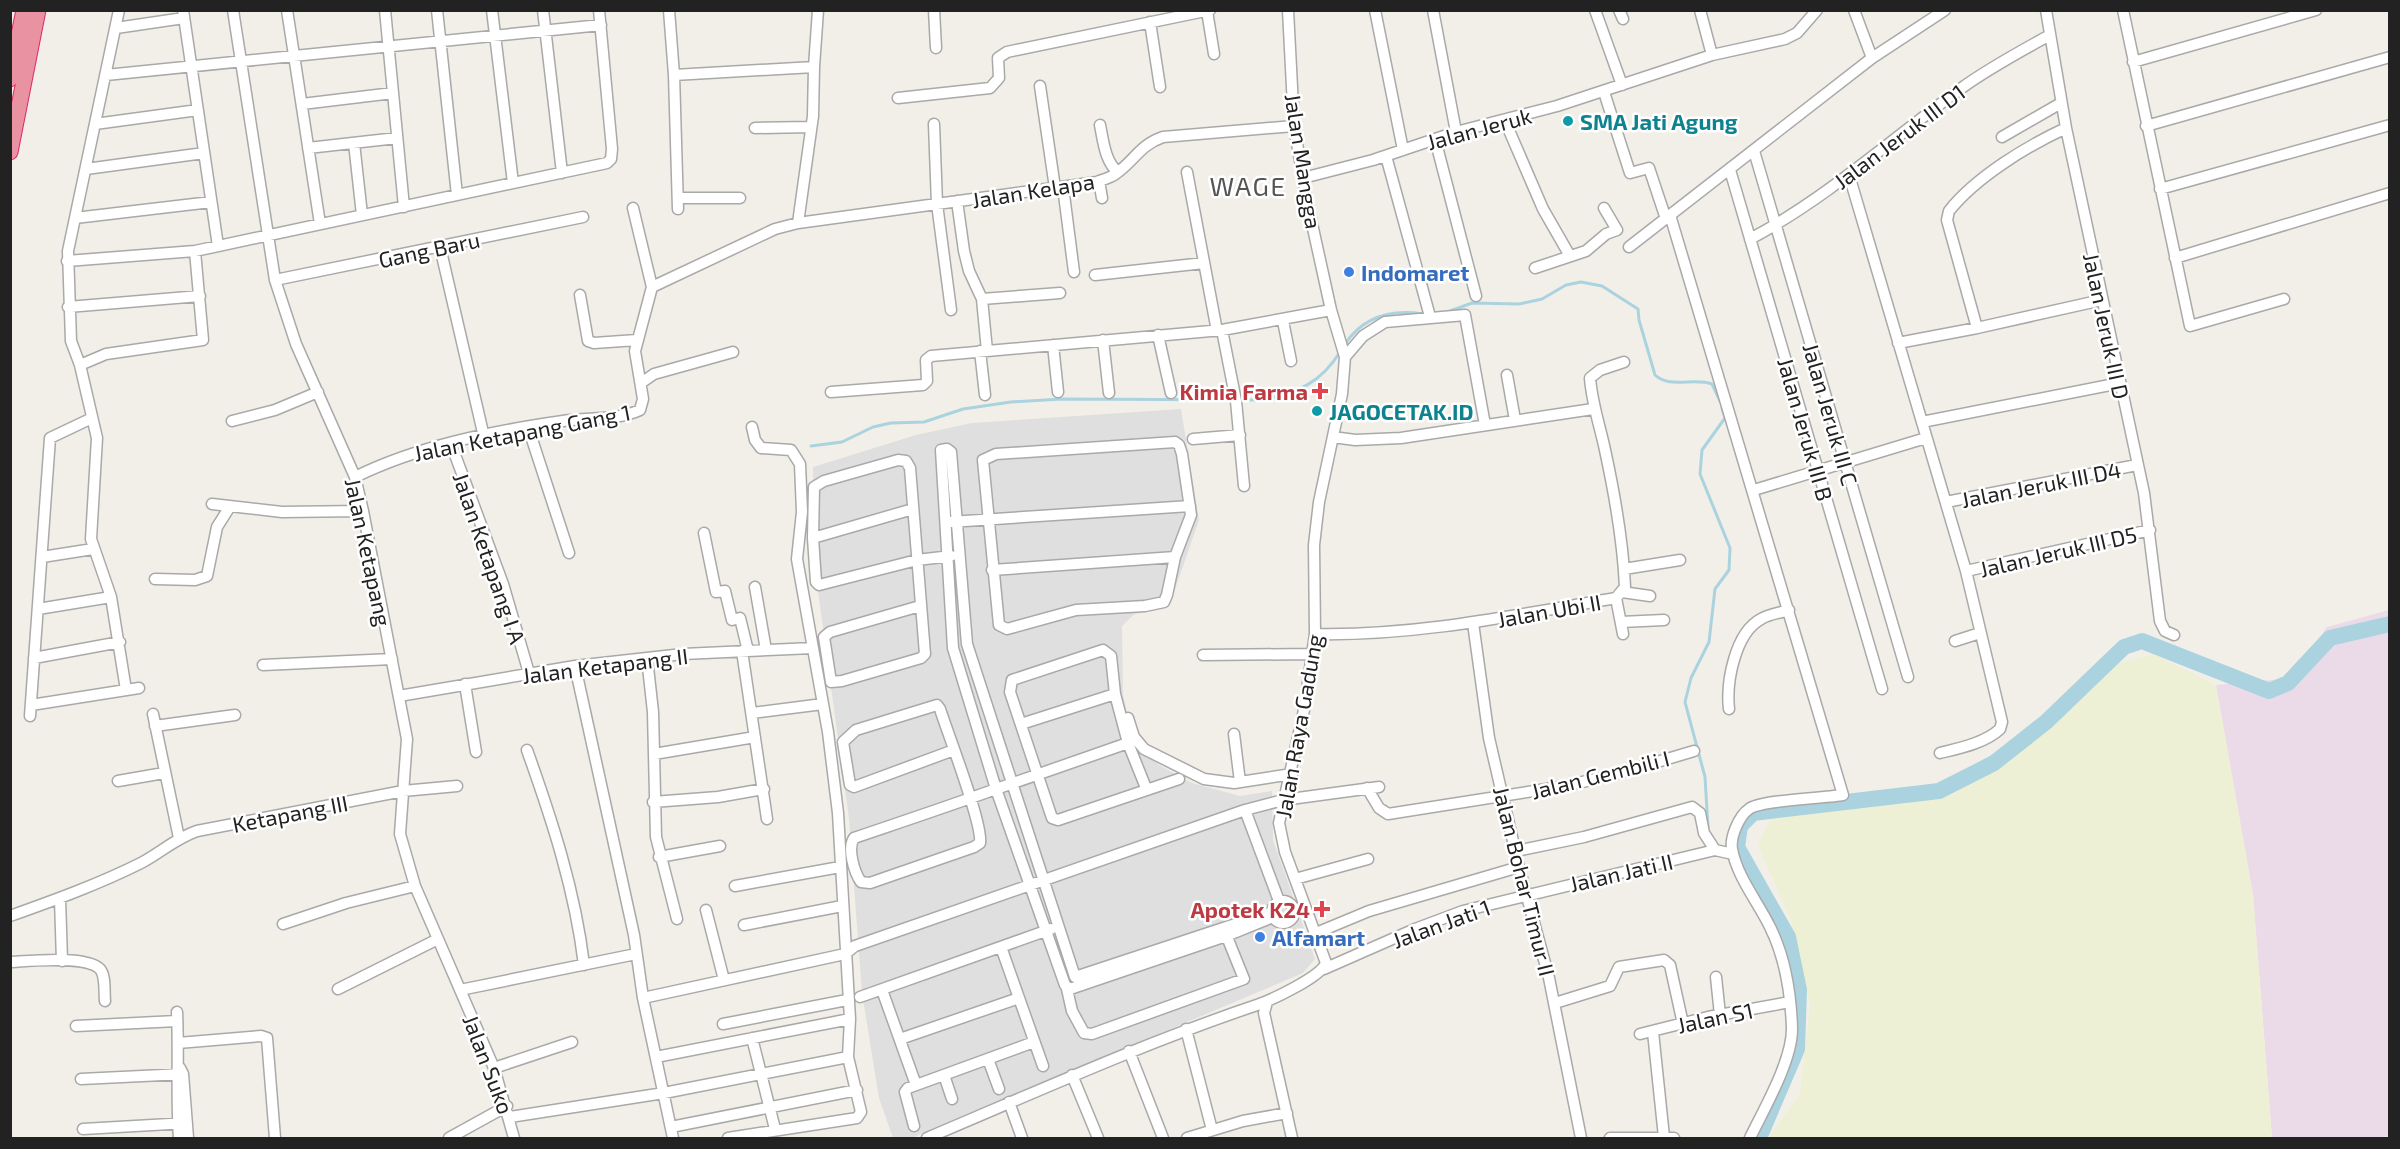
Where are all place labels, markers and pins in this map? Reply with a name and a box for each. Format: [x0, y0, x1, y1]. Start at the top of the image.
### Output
place label: SMA Jati Agung [1580, 108, 1738, 134]
marker: SMA Jati Agung [1561, 114, 1575, 128]
place label: Indomaret [1361, 259, 1469, 285]
marker: Indomaret [1342, 265, 1356, 279]
place label: Kimia Farma [1180, 378, 1308, 404]
marker: Kimia Farma [1313, 384, 1327, 398]
place label: JAGOCETAK.ID [1329, 398, 1474, 424]
marker: JAGOCETAK.ID [1310, 404, 1324, 418]
place label: Apotek K24 [1190, 896, 1310, 922]
marker: Apotek K24 [1315, 902, 1329, 916]
place label: Alfamart [1272, 924, 1365, 950]
marker: Alfamart [1253, 930, 1267, 944]

